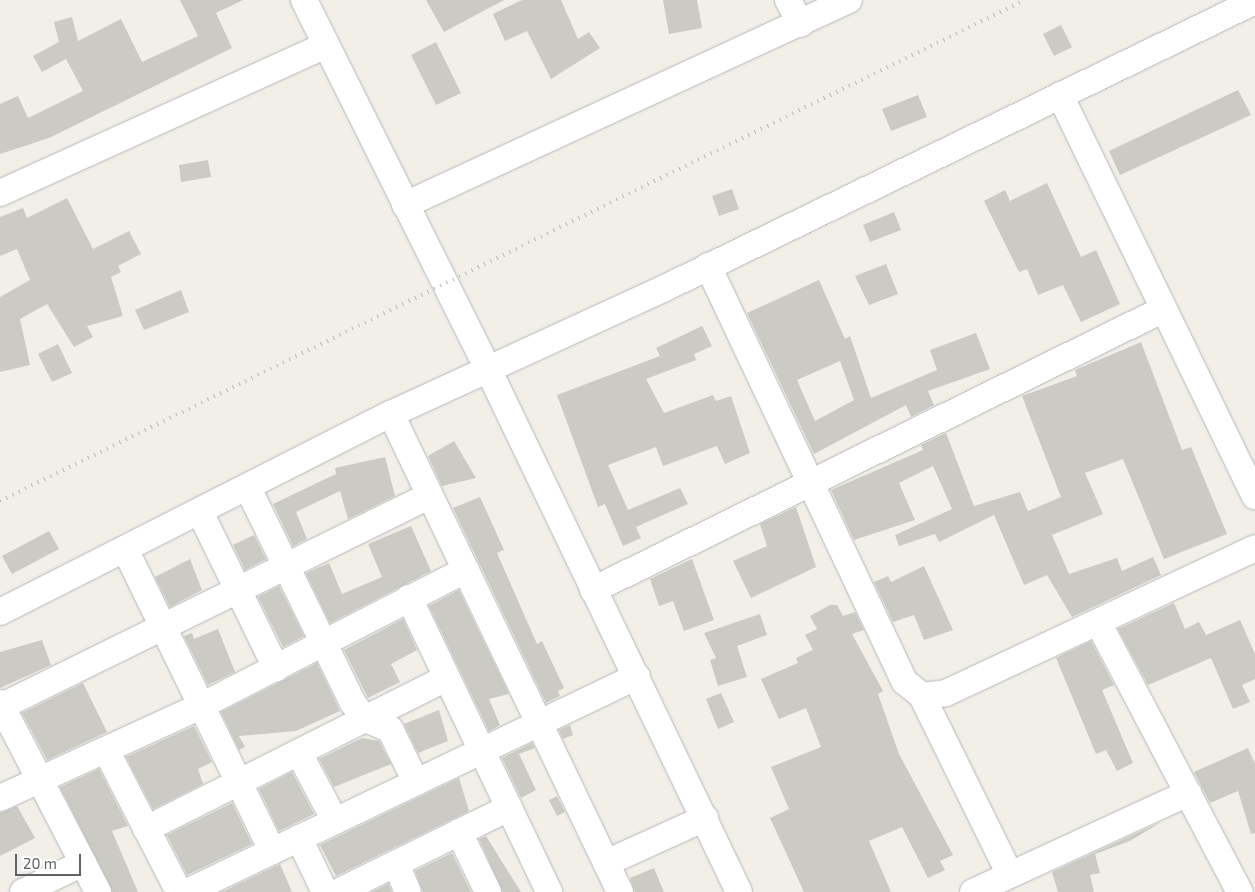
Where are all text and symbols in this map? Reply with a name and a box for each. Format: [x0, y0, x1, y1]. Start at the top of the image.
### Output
scale bar [18, 844, 84, 876]
text: 20 m [23, 854, 57, 872]

